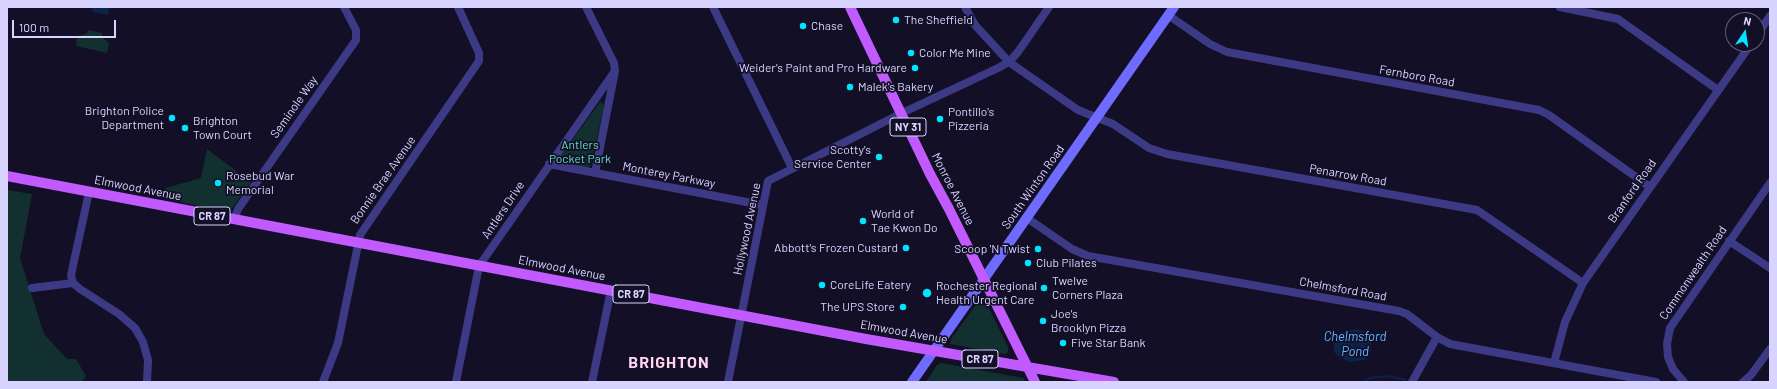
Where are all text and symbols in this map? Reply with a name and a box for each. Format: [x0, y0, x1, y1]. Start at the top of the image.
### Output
scale bar [14, 12, 118, 38]
north arrow [1725, 12, 1765, 52]
place label: The Sheffield [904, 13, 973, 27]
text: N [1743, 14, 1753, 28]
marker: The Sheffield [891, 15, 901, 25]
place label: Chase [811, 19, 843, 33]
text: 100 m [19, 20, 49, 34]
marker: Chase [798, 21, 808, 31]
place label: Color Me Mine [919, 46, 991, 60]
marker: Color Me Mine [906, 48, 916, 58]
place label: Weider's Paint and Pro Hardware [739, 61, 907, 75]
street label: Fernboro Road [1378, 62, 1456, 90]
marker: Weider's Paint and Pro Hardware [910, 63, 920, 73]
street label: Seminole Way [267, 73, 321, 141]
place label: Malek's Bakery [858, 80, 933, 94]
marker: Malek's Bakery [845, 82, 855, 92]
place label: Brighton Police Department [85, 104, 164, 132]
place label: Pontillo's Pizzeria [948, 105, 994, 133]
marker: Brighton Police Department [167, 113, 177, 123]
place label: Brighton Town Court [193, 114, 252, 142]
marker: Pontillo's Pizzeria [935, 114, 945, 124]
road number: NY 31 [890, 118, 926, 136]
marker: Brighton Town Court [180, 123, 190, 133]
street label: Bonnie Brae Avenue [347, 133, 419, 227]
park label: Antlers Pocket Park [549, 138, 611, 166]
street label: South Winton Road [999, 142, 1067, 232]
place label: Scotty's Service Center [794, 143, 871, 171]
street label: Monroe Avenue [929, 150, 977, 228]
marker: Scotty's Service Center [874, 152, 884, 162]
street label: Branford Road [1605, 156, 1659, 226]
street label: Monterey Parkway [621, 159, 717, 191]
street label: Penarrow Road [1308, 161, 1388, 189]
place label: Rosebud War Memorial [226, 169, 294, 197]
street label: Elmwood Avenue [93, 172, 183, 204]
marker: Rosebud War Memorial [213, 178, 223, 188]
street label: Antlers Drive [478, 178, 528, 242]
street label: Hollywood Avenue [730, 182, 764, 276]
road number: CR 87 [194, 207, 230, 225]
place label: World of Tae Kwon Do [871, 207, 937, 235]
marker: World of Tae Kwon Do [858, 216, 868, 226]
street label: Commonwealth Road [1656, 223, 1730, 323]
place label: Abbott's Frozen Custard [774, 241, 898, 255]
place label: Scoop 'N Twist [954, 242, 1030, 256]
marker: Abbott's Frozen Custard [901, 243, 911, 253]
marker: Scoop 'N Twist [1033, 244, 1043, 254]
street label: Elmwood Avenue [517, 252, 607, 284]
place label: Club Pilates [1036, 256, 1097, 270]
marker: Club Pilates [1023, 258, 1033, 268]
place label: Twelve Corners Plaza [1052, 274, 1123, 302]
street label: Chelmsford Road [1298, 274, 1388, 304]
place label: CoreLife Eatery [830, 278, 911, 292]
place label: Rochester Regional Health Urgent Care [936, 279, 1037, 307]
marker: CoreLife Eatery [817, 280, 827, 290]
marker: Twelve Corners Plaza [1039, 283, 1049, 293]
road number: CR 87 [613, 285, 649, 303]
marker: Rochester Regional Health Urgent Care [921, 287, 933, 299]
place label: The UPS Store [820, 300, 895, 314]
marker: The UPS Store [898, 302, 908, 312]
place label: Joe's Brooklyn Pizza [1051, 307, 1126, 335]
marker: Joe's Brooklyn Pizza [1038, 316, 1048, 326]
street label: Elmwood Avenue [859, 317, 949, 347]
water label: Chelmsford Pond [1324, 329, 1386, 360]
place label: Five Star Bank [1071, 336, 1145, 350]
marker: Five Star Bank [1058, 338, 1068, 348]
road number: CR 87 [962, 350, 998, 368]
district label: BRIGHTON [628, 353, 710, 373]

